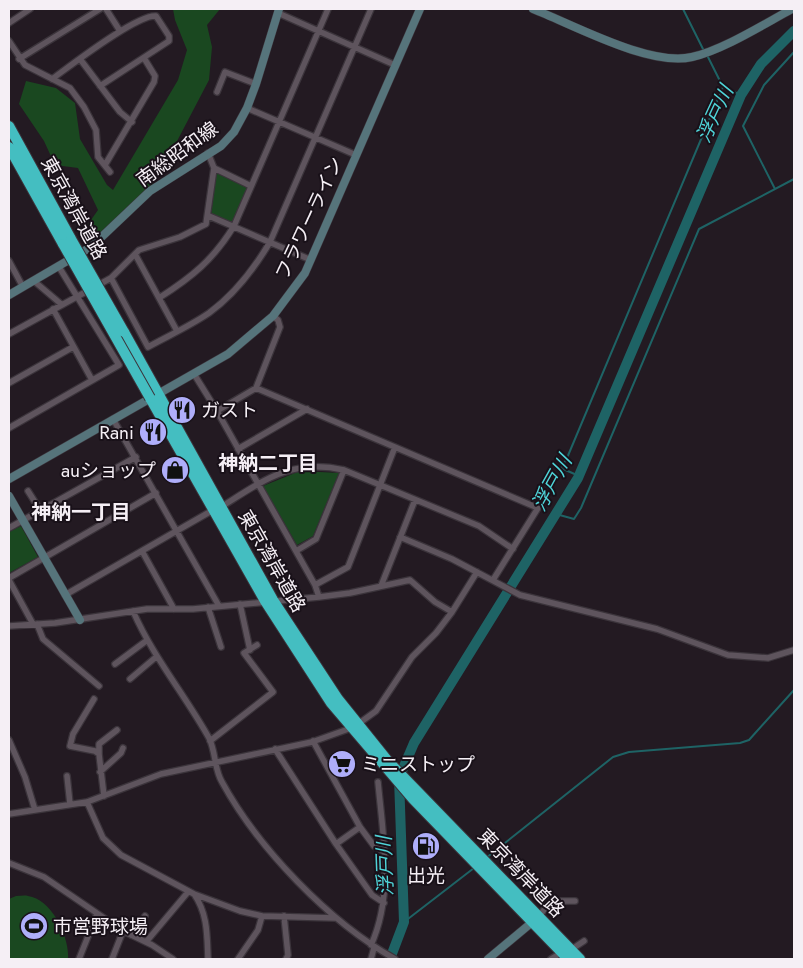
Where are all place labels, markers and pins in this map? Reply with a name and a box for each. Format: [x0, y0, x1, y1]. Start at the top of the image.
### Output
restaurant icon: ガスト [167, 395, 197, 425]
place label: ガスト [201, 397, 258, 424]
restaurant icon: Rani [138, 417, 168, 447]
place label: Rani [99, 419, 134, 446]
shop icon: auショップ [160, 455, 190, 485]
place label: auショップ [61, 457, 156, 484]
supermarket icon: ミニストップ [327, 749, 357, 779]
place label: ミニストップ [361, 751, 475, 778]
fuel station icon: 出光 [411, 831, 441, 861]
place label: 出光 [407, 862, 445, 889]
sports icon: 市営野球場 [19, 911, 49, 941]
place label: 市営野球場 [53, 913, 148, 940]

